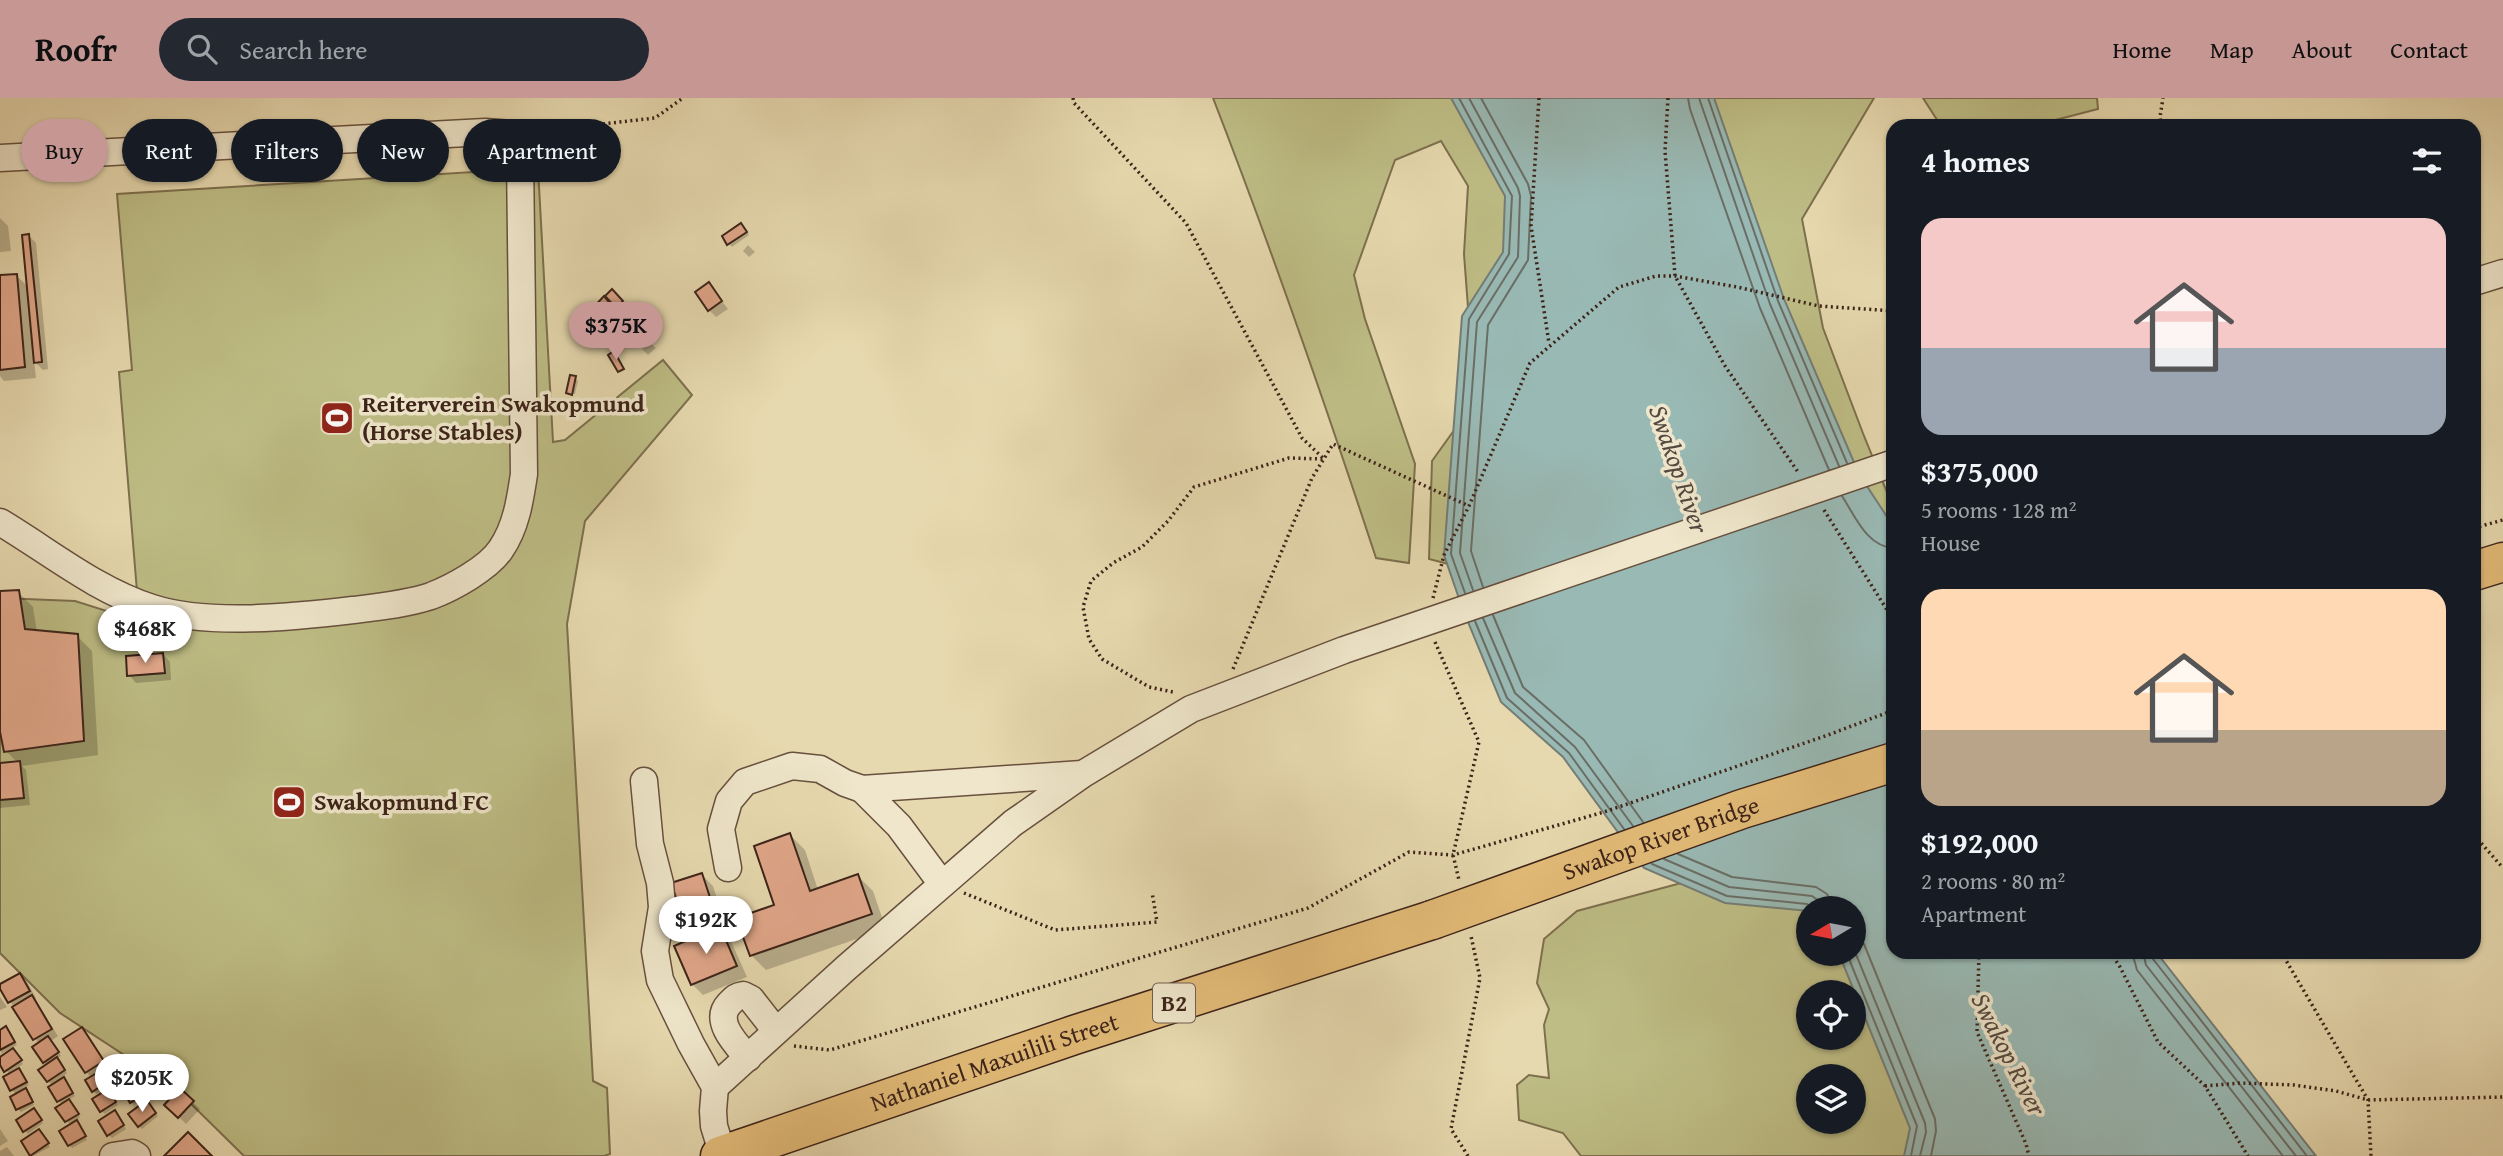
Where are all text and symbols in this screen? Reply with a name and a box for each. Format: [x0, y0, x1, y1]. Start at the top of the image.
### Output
search box [159, 18, 649, 81]
text: Roofr [35, 25, 117, 73]
icon: search [183, 30, 221, 68]
text: Search here [239, 30, 368, 69]
text: Home [2113, 32, 2172, 67]
text: Map [2210, 32, 2254, 67]
text: About [2292, 32, 2352, 67]
text: Contact [2390, 32, 2468, 67]
chip: Buy [21, 119, 108, 182]
chip: Rent [122, 119, 217, 182]
chip: Filters [231, 119, 343, 182]
chip: New [357, 119, 449, 182]
chip: Apartment [463, 119, 621, 182]
text: 4 homes [1921, 139, 2030, 183]
icon: filters [2408, 142, 2446, 180]
icon: home [2121, 264, 2247, 390]
pin: $375K [567, 302, 665, 362]
text: $375K [585, 308, 647, 341]
place label: Reiterverein Swakopmund (Horse Stables) [362, 386, 645, 449]
sports icon: Reiterverein Swakopmund (Horse Stables) [318, 399, 356, 437]
water label: Swakop River [1639, 399, 1720, 540]
text: $375,000 [1921, 449, 2038, 493]
text: 5 rooms · 128 m² [1921, 493, 2076, 526]
text: House [1921, 526, 1980, 559]
pin: $468K [96, 606, 194, 665]
text: $468K [114, 611, 176, 644]
icon: home [2121, 635, 2247, 761]
sports icon: Swakopmund FC [270, 783, 308, 821]
place label: Swakopmund FC [314, 784, 489, 819]
street label: Swakop River Bridge [1557, 787, 1763, 889]
text: $192,000 [1921, 820, 2038, 864]
text: 2 rooms · 80 m² [1921, 864, 2065, 897]
pin: $192K [657, 896, 755, 956]
north arrow [1796, 896, 1866, 966]
map controls [1796, 896, 1866, 1134]
text: Apartment [1921, 897, 2026, 930]
text: $192K [675, 902, 737, 935]
button: locate [1796, 980, 1866, 1050]
road number: B2 [1153, 983, 1195, 1022]
water label: Swakop River [1962, 985, 2058, 1123]
street label: Nathaniel Maxuilili Street [866, 1004, 1123, 1120]
pin: $205K [93, 1054, 191, 1114]
text: $205K [111, 1060, 173, 1093]
button: layers [1796, 1064, 1866, 1134]

